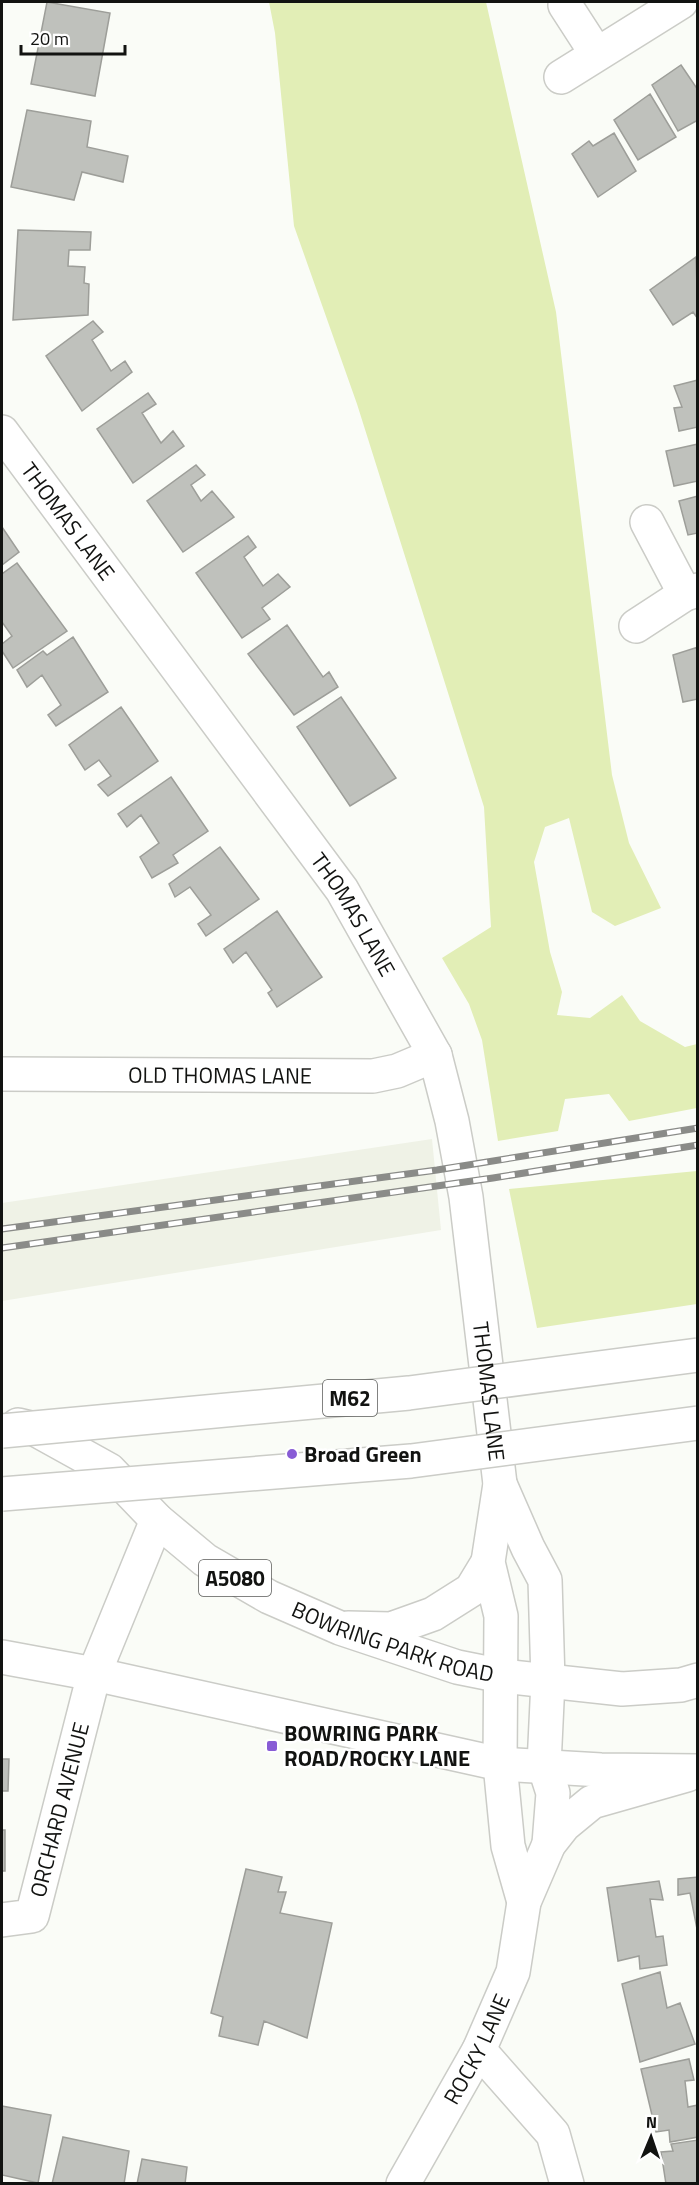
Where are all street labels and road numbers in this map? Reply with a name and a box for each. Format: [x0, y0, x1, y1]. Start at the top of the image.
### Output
street label: THOMAS LANE [13, 455, 124, 587]
street label: THOMAS LANE [303, 845, 404, 982]
street label: OLD THOMAS LANE [128, 1058, 312, 1093]
street label: THOMAS LANE [464, 1320, 514, 1463]
road number: M62 [323, 1380, 377, 1416]
road number: A5080 [199, 1560, 271, 1596]
street label: BOWRING PARK ROAD [287, 1592, 497, 1691]
street label: ORCHARD AVENUE [21, 1719, 98, 1901]
street label: ROCKY LANE [435, 1988, 519, 2111]

